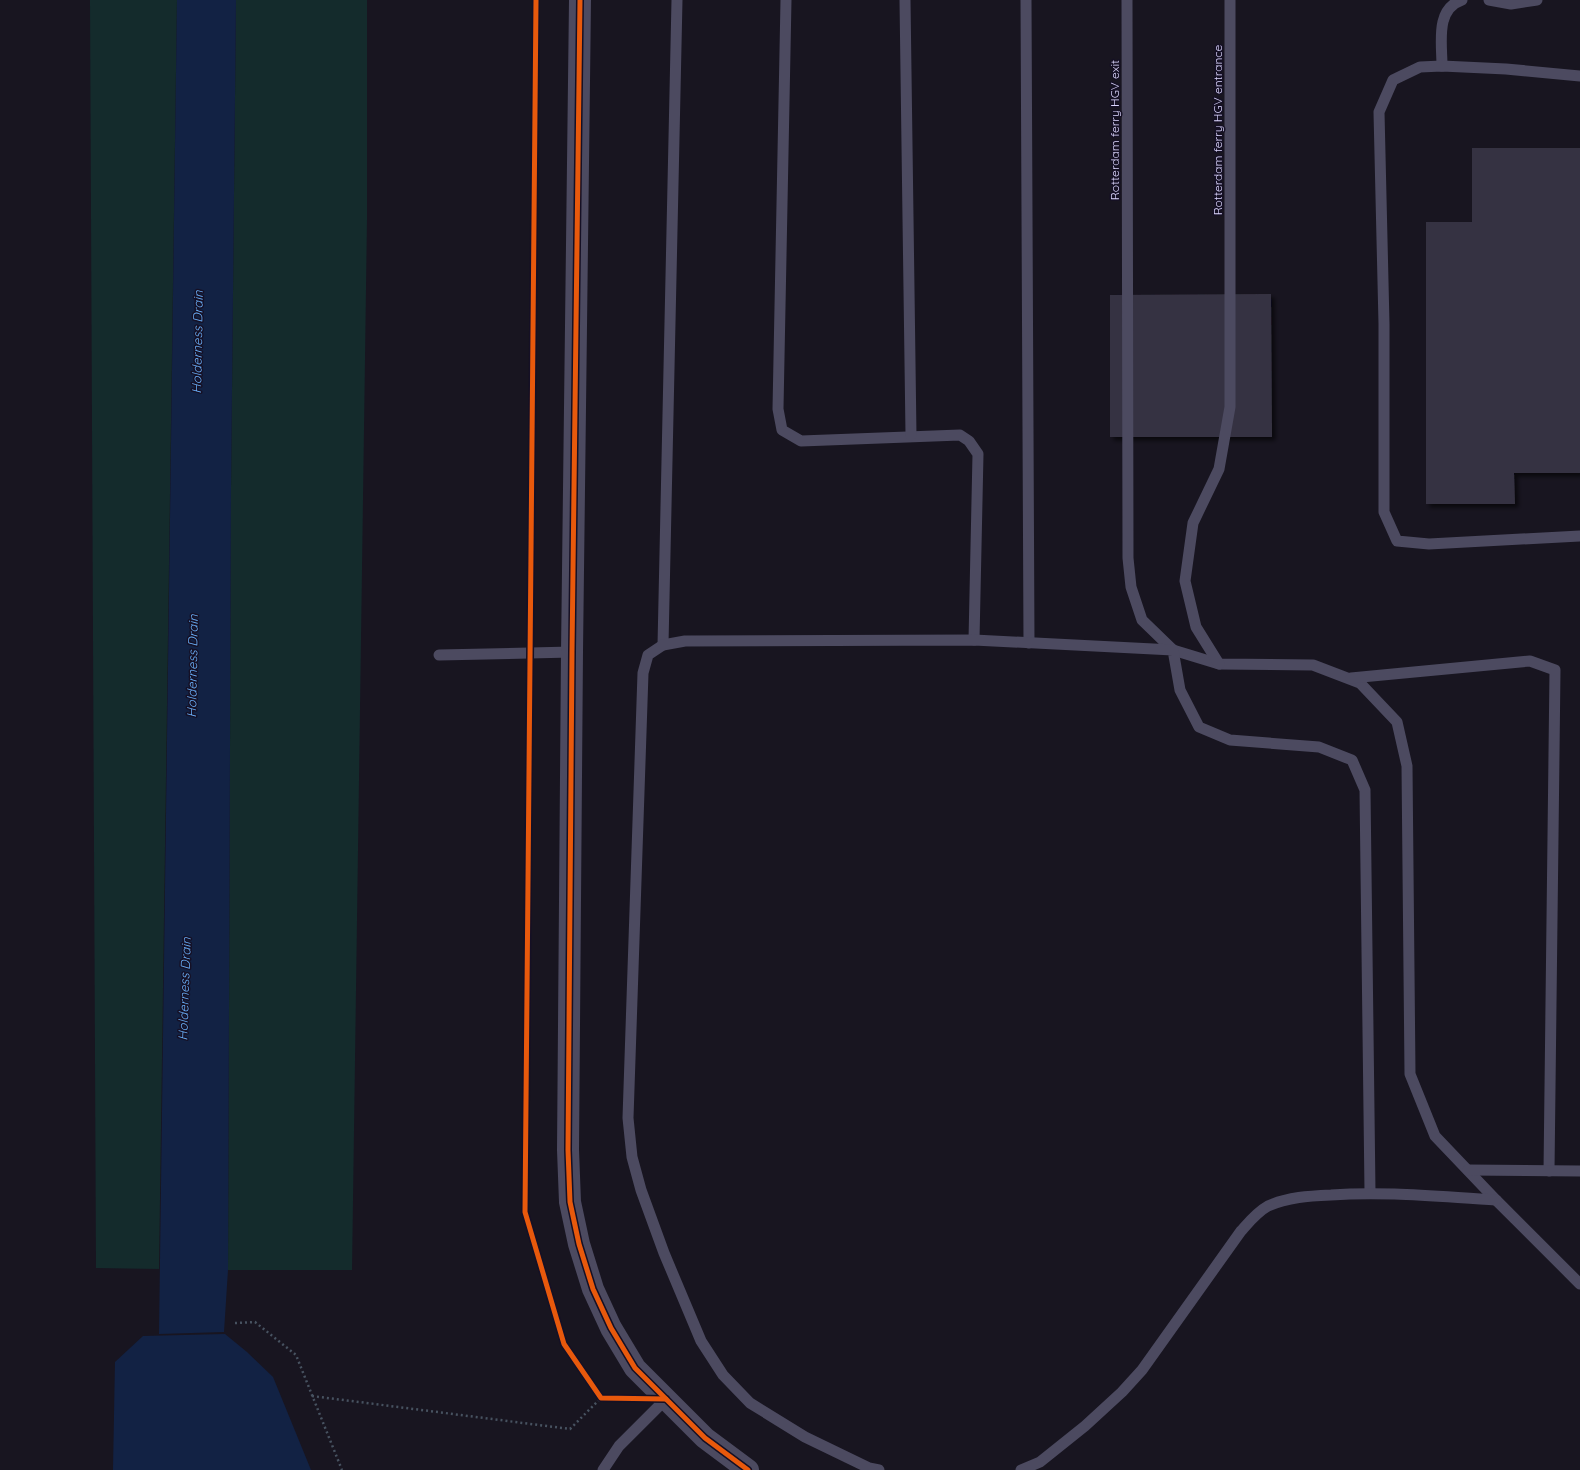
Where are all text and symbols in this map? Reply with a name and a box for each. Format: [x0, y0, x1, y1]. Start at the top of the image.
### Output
street label: Rotterdam ferry HGV entrance [1210, 44, 1225, 215]
street label: Rotterdam ferry HGV exit [1107, 60, 1122, 200]
water label: Holderness Drain [188, 290, 206, 394]
water label: Holderness Drain [183, 614, 201, 718]
water label: Holderness Drain [174, 937, 194, 1041]

